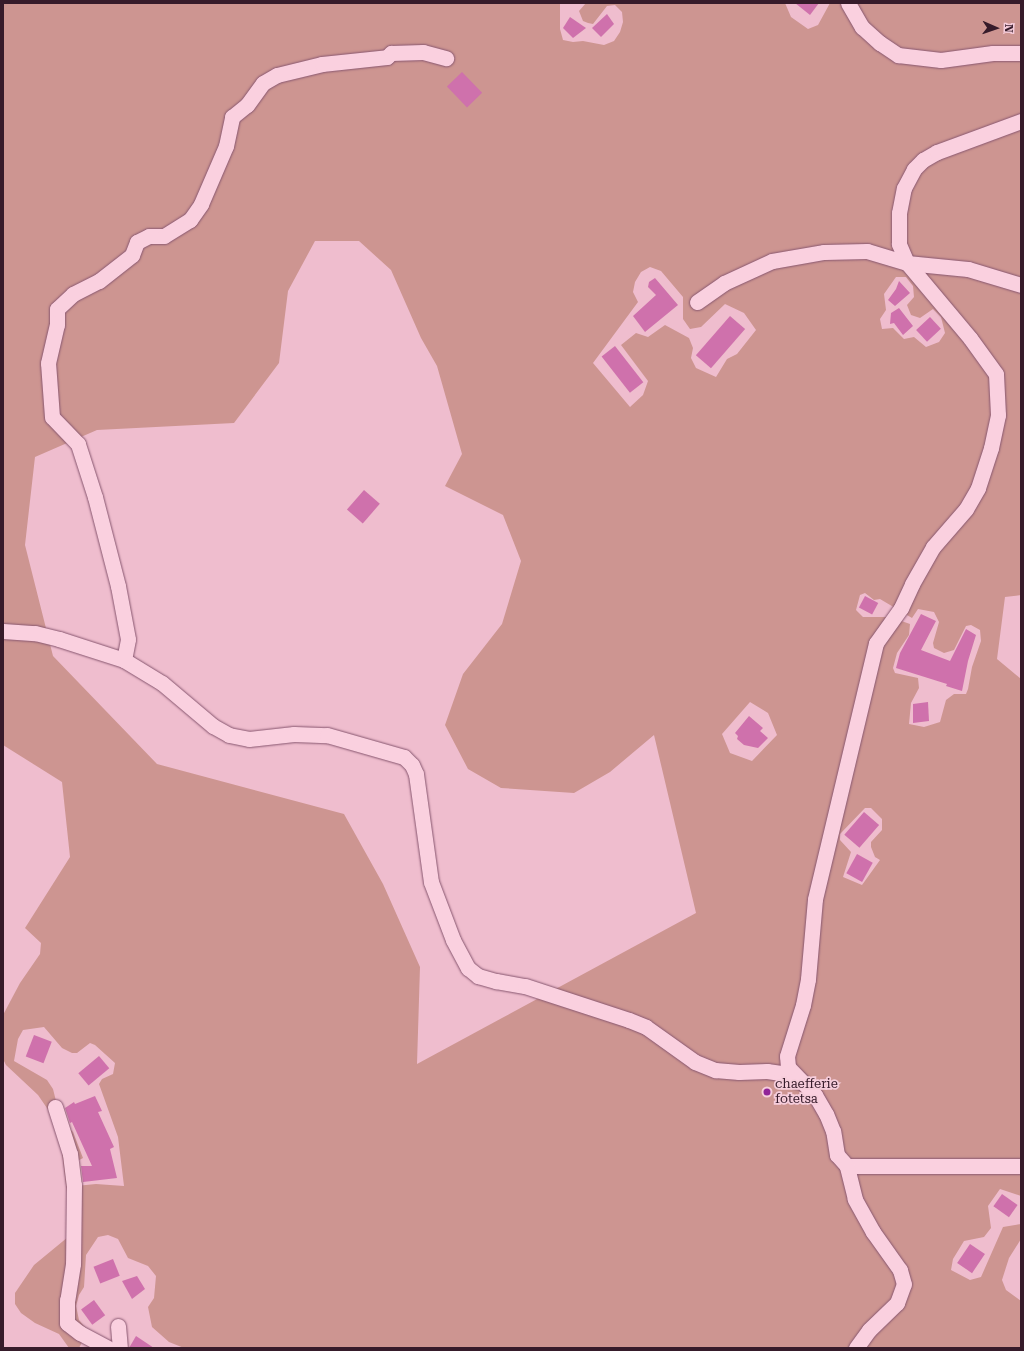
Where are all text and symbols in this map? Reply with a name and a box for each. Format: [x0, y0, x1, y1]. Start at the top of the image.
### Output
north arrow [976, 8, 1016, 48]
text: N [1002, 24, 1015, 33]
place label: chaefferie fotetsa [775, 1077, 838, 1108]
marker: chaefferie fotetsa [762, 1087, 772, 1097]

